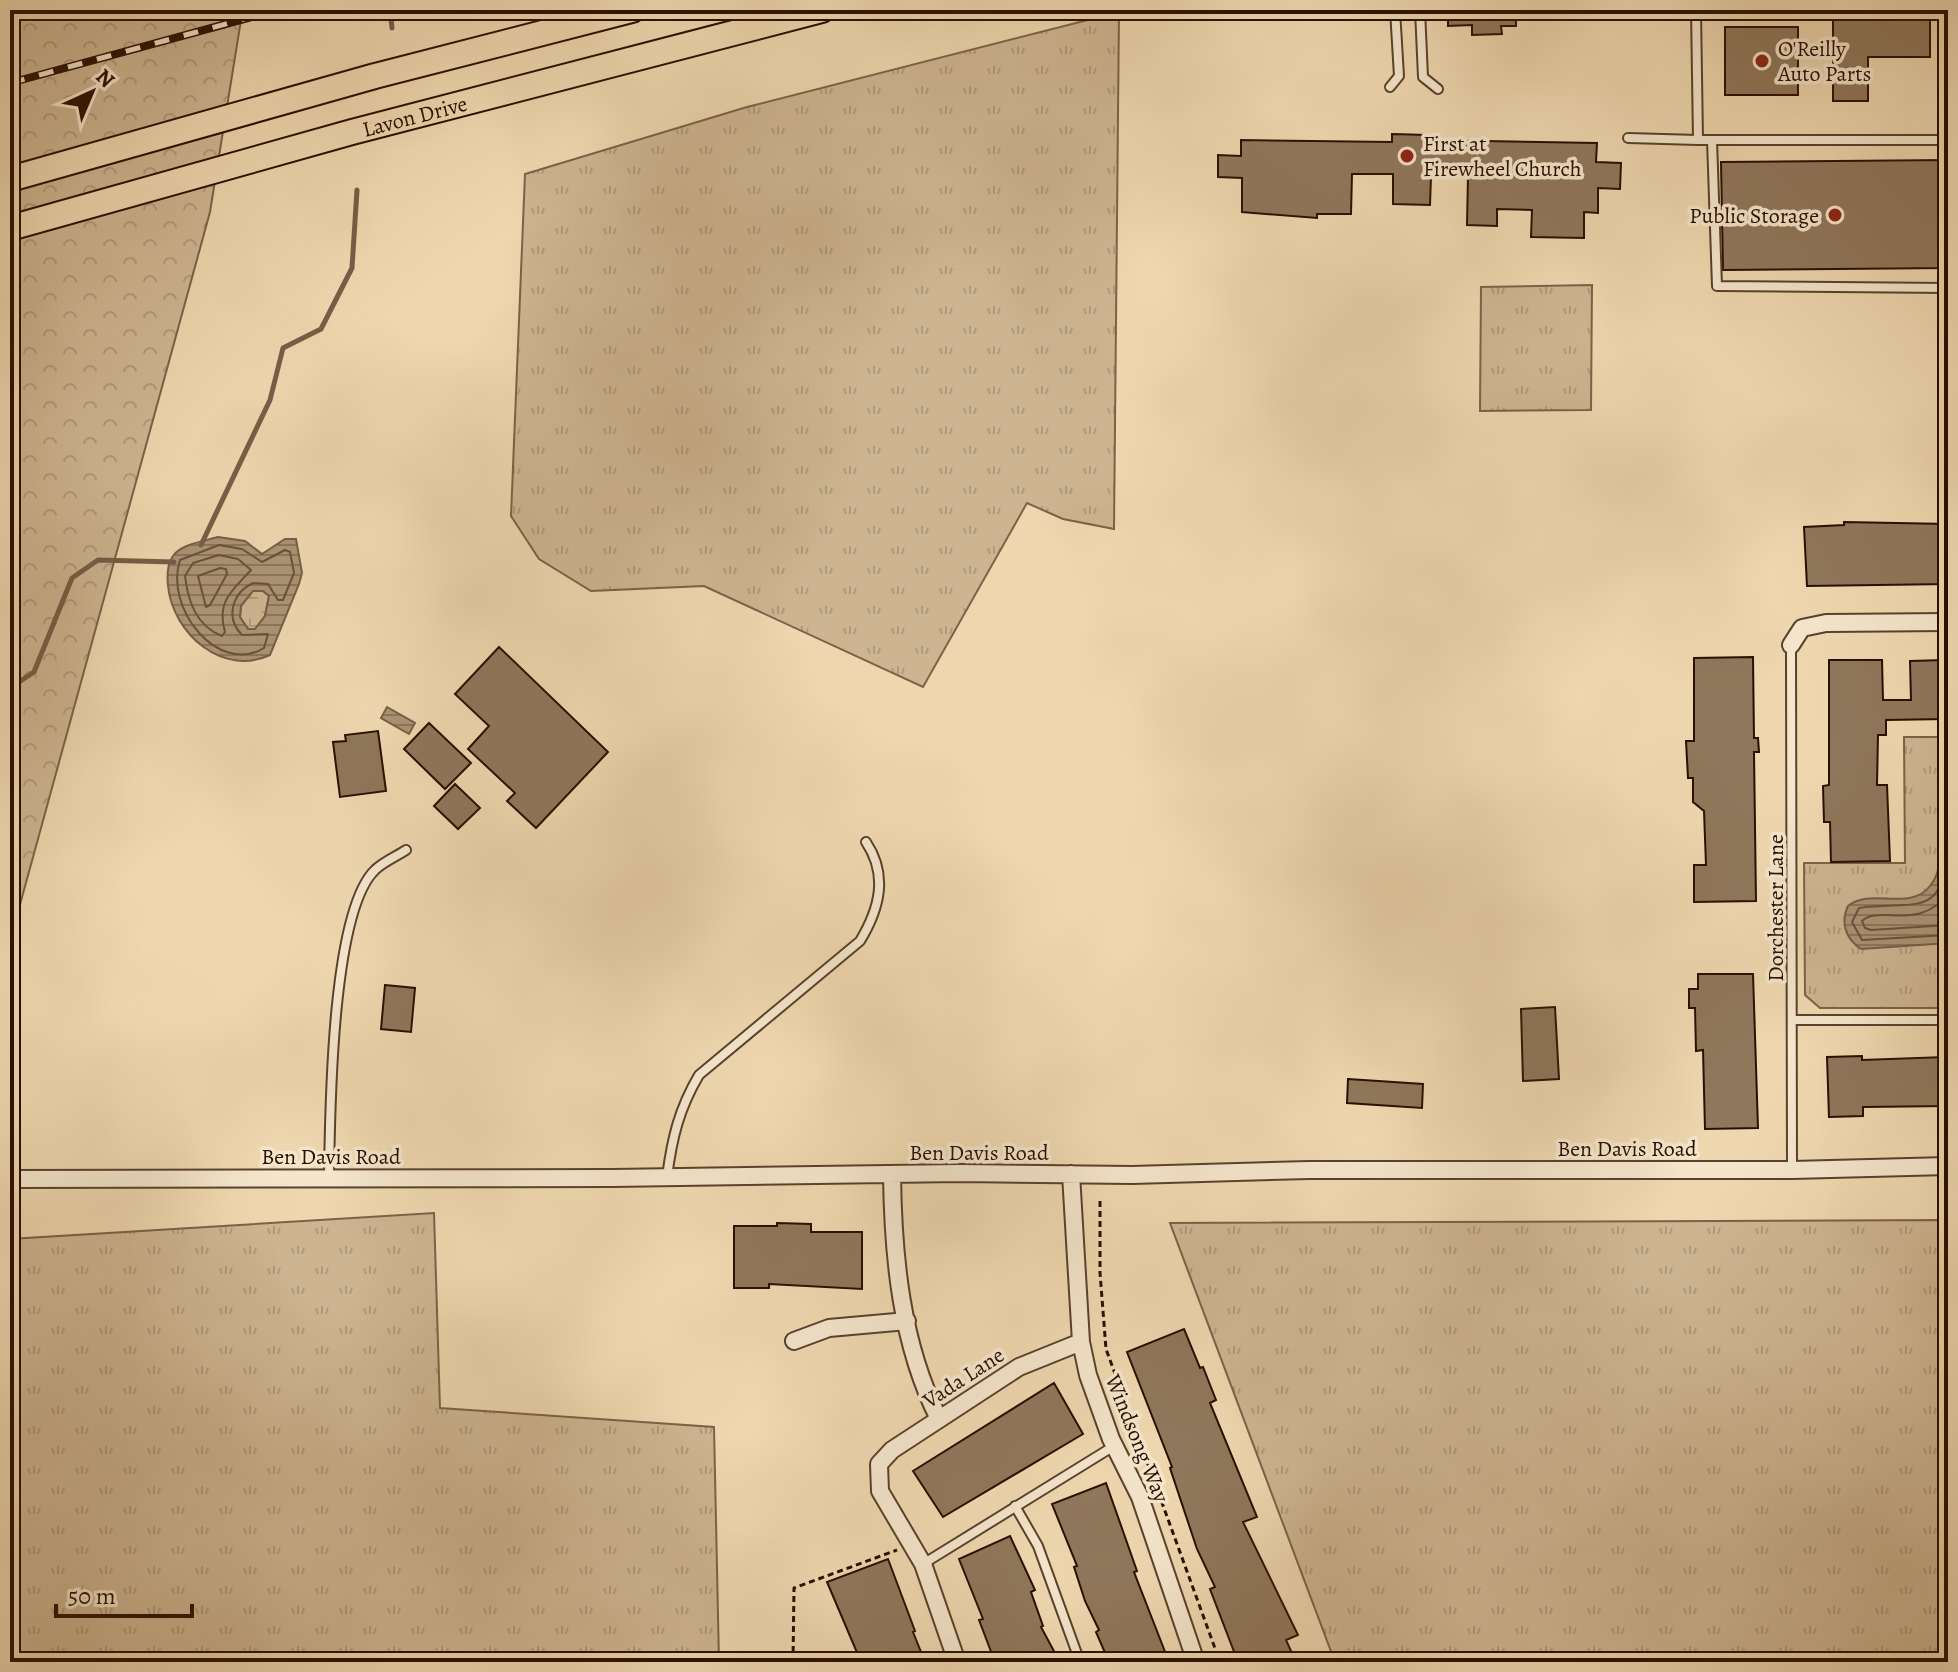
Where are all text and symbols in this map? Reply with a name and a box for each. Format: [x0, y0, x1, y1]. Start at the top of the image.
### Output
place label: O'Reilly Auto Parts [1777, 34, 1871, 89]
north arrow [52, 52, 132, 132]
marker: O'Reilly Auto Parts [1753, 52, 1771, 70]
text: N [89, 62, 121, 95]
street label: Lavon Drive [359, 89, 471, 145]
place label: First at Firewheel Church [1423, 129, 1582, 184]
marker: First at Firewheel Church [1398, 147, 1416, 165]
place label: Public Storage [1689, 201, 1819, 231]
marker: Public Storage [1826, 206, 1844, 224]
street label: Dorchester Lane [1761, 834, 1791, 982]
street label: Ben Davis Road [1557, 1134, 1697, 1164]
street label: Ben Davis Road [909, 1138, 1049, 1168]
street label: Ben Davis Road [261, 1142, 401, 1172]
street label: Vada Lane [916, 1340, 1010, 1416]
street label: Windsong Way [1097, 1369, 1176, 1507]
scale bar [56, 1568, 192, 1618]
text: 50 m [68, 1580, 116, 1612]

